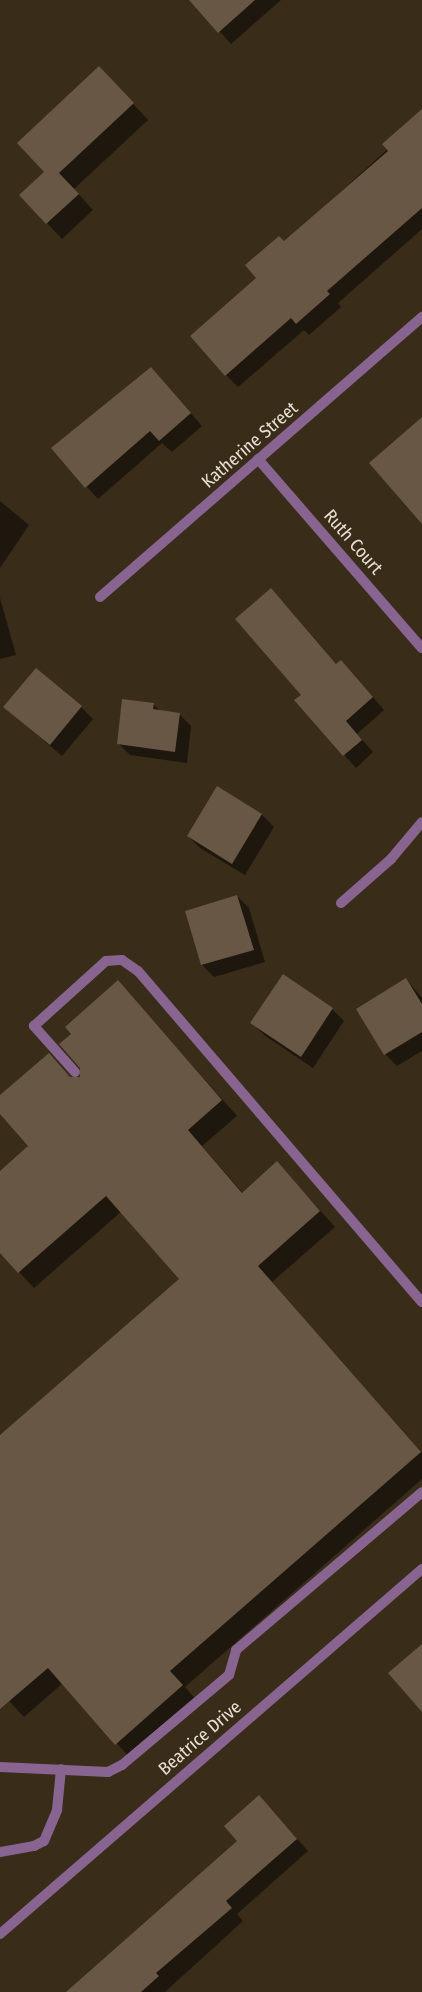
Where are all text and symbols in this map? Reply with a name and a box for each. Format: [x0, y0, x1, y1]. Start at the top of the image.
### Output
street label: Katherine Street [198, 397, 302, 493]
street label: Ruth Court [319, 505, 387, 579]
street label: Beatrice Drive [154, 1696, 246, 1780]

